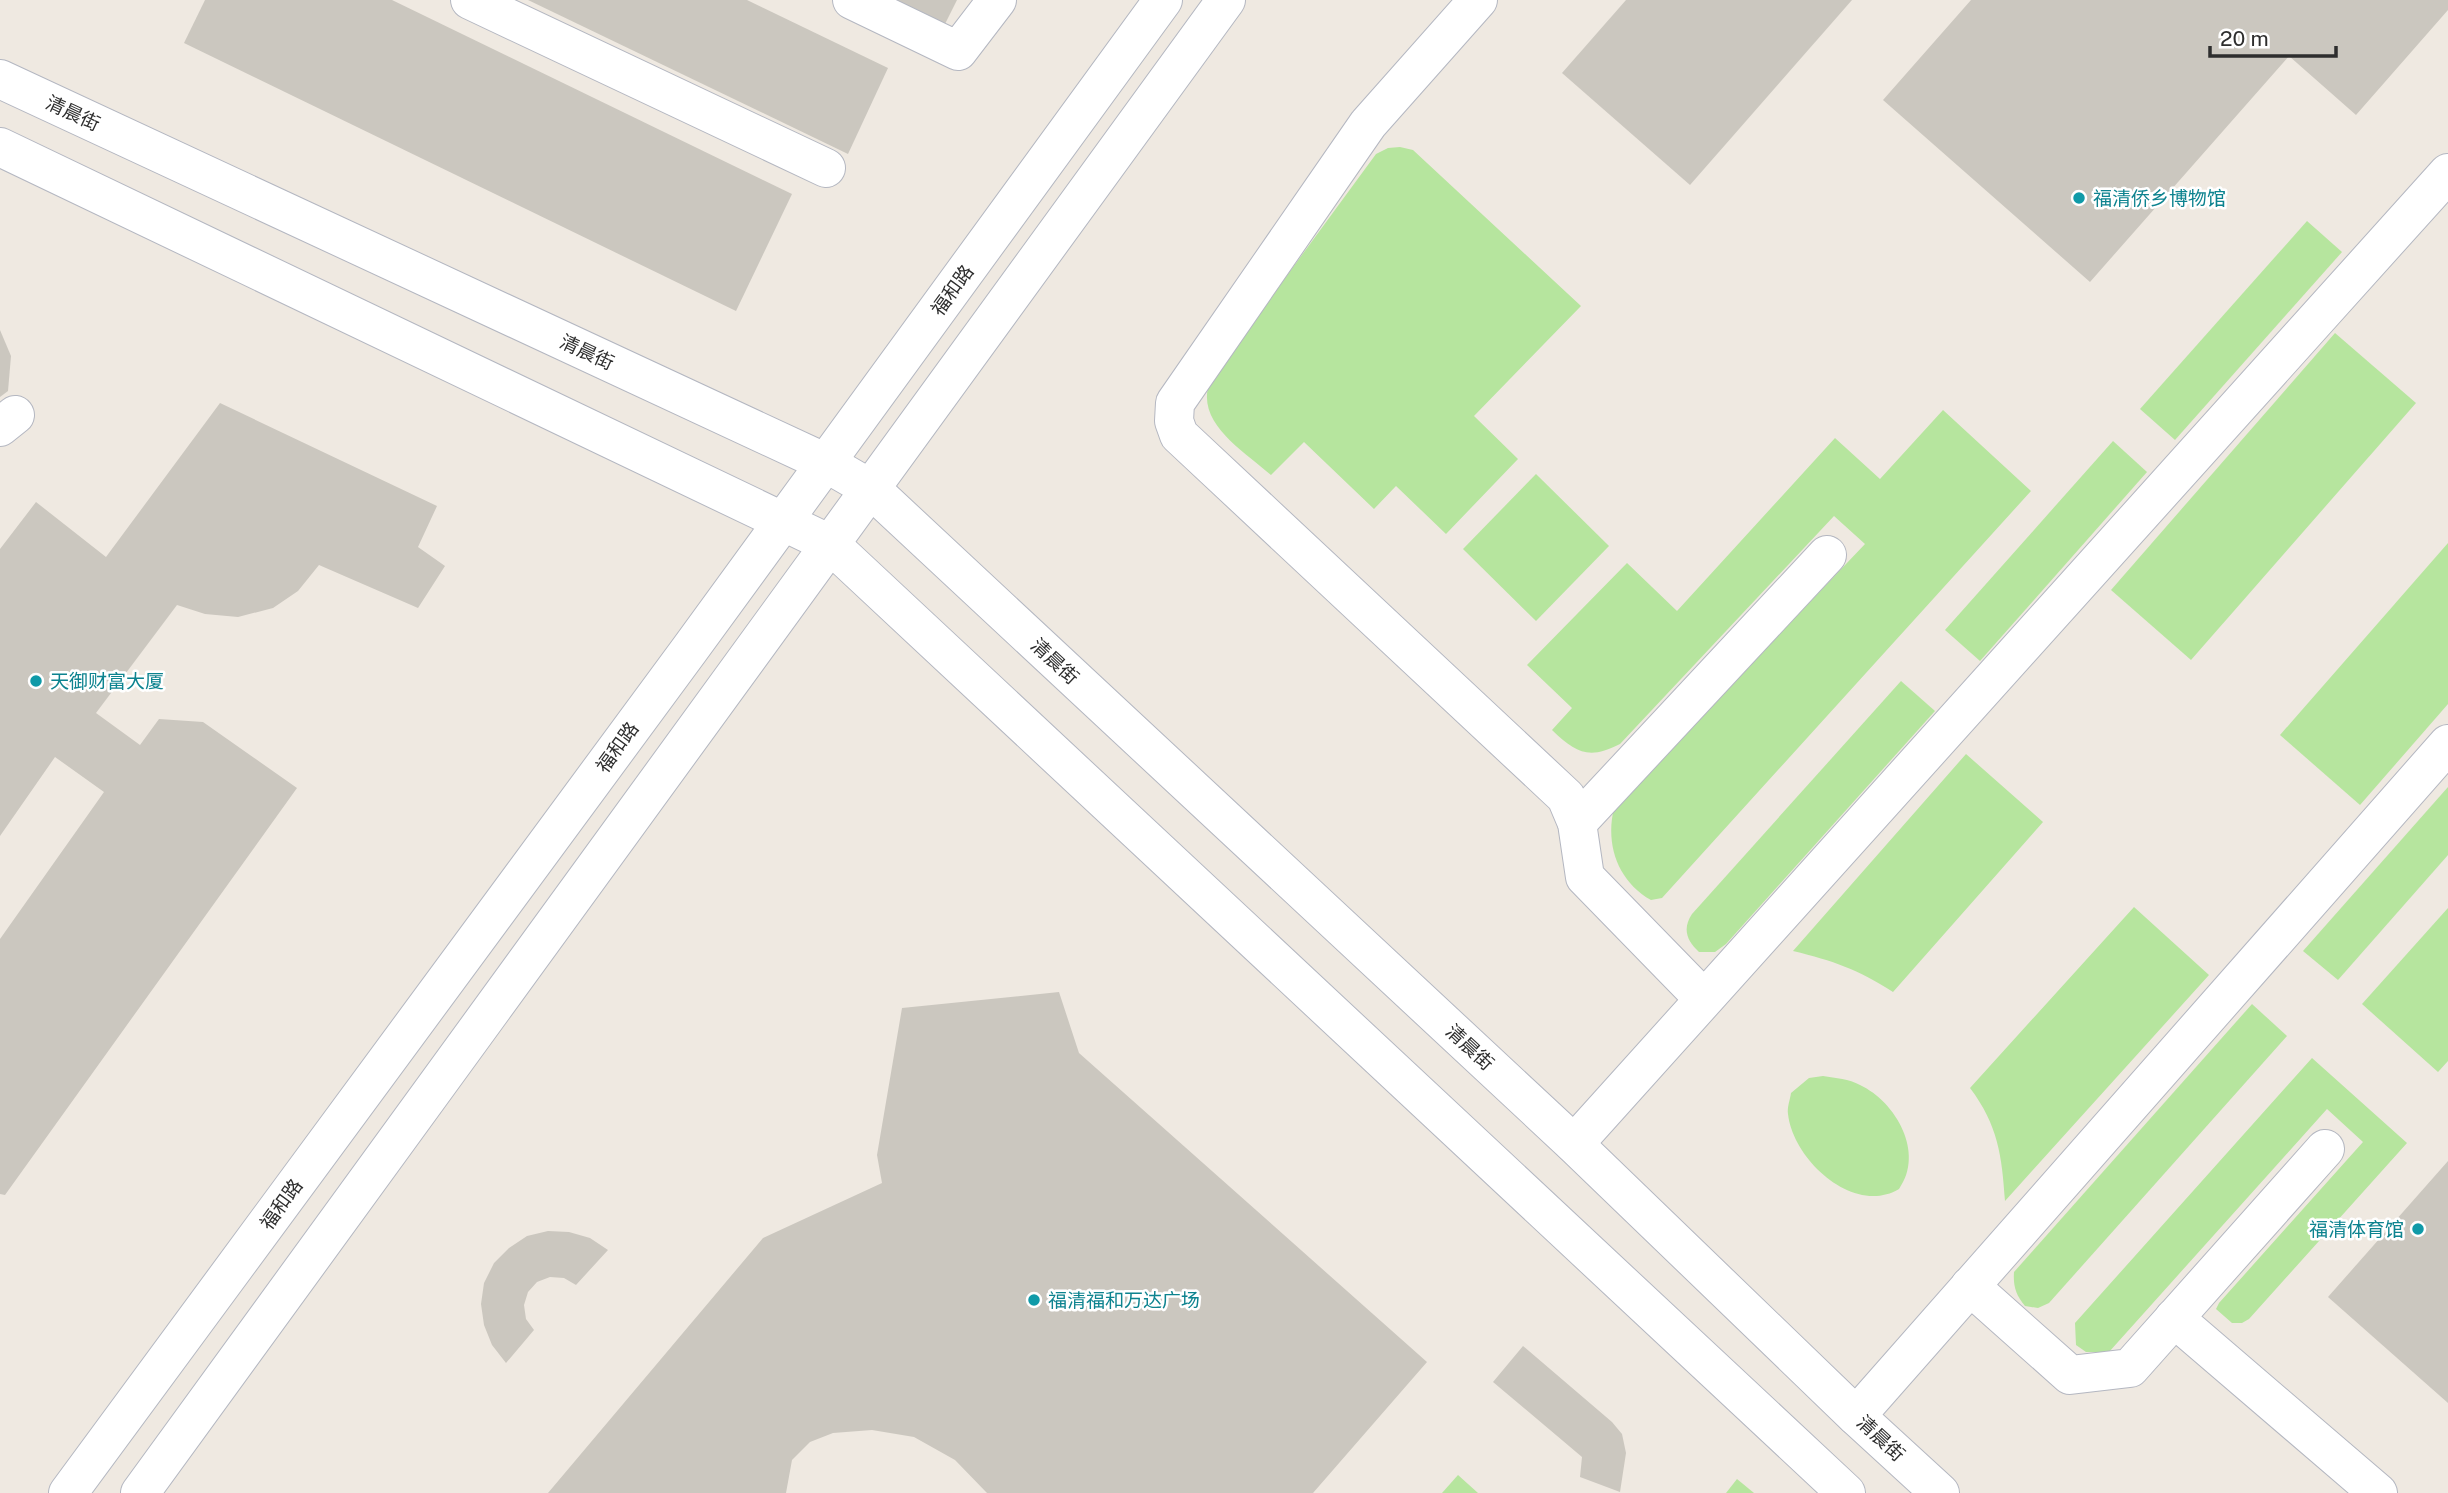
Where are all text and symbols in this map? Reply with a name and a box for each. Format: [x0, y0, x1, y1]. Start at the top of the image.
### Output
scale bar [2210, 14, 2336, 58]
text: 20 m [2220, 26, 2269, 51]
street label: 清晨街 [43, 91, 103, 135]
place label: 福清侨乡博物馆 [2093, 187, 2226, 209]
marker: 福清侨乡博物馆 [2071, 190, 2087, 206]
street label: 福和路 [926, 260, 978, 320]
street label: 清晨街 [557, 330, 617, 374]
street label: 清晨街 [1027, 634, 1083, 688]
place label: 天御财富大厦 [50, 670, 164, 692]
marker: 天御财富大厦 [28, 673, 44, 689]
street label: 福和路 [591, 717, 643, 777]
street label: 清晨街 [1442, 1020, 1498, 1074]
street label: 福和路 [255, 1174, 307, 1234]
place label: 福清体育馆 [2309, 1218, 2404, 1240]
marker: 福清体育馆 [2410, 1221, 2426, 1237]
place label: 福清福和万达广场 [1048, 1289, 1200, 1311]
marker: 福清福和万达广场 [1026, 1292, 1042, 1308]
street label: 清晨街 [1853, 1411, 1909, 1465]

